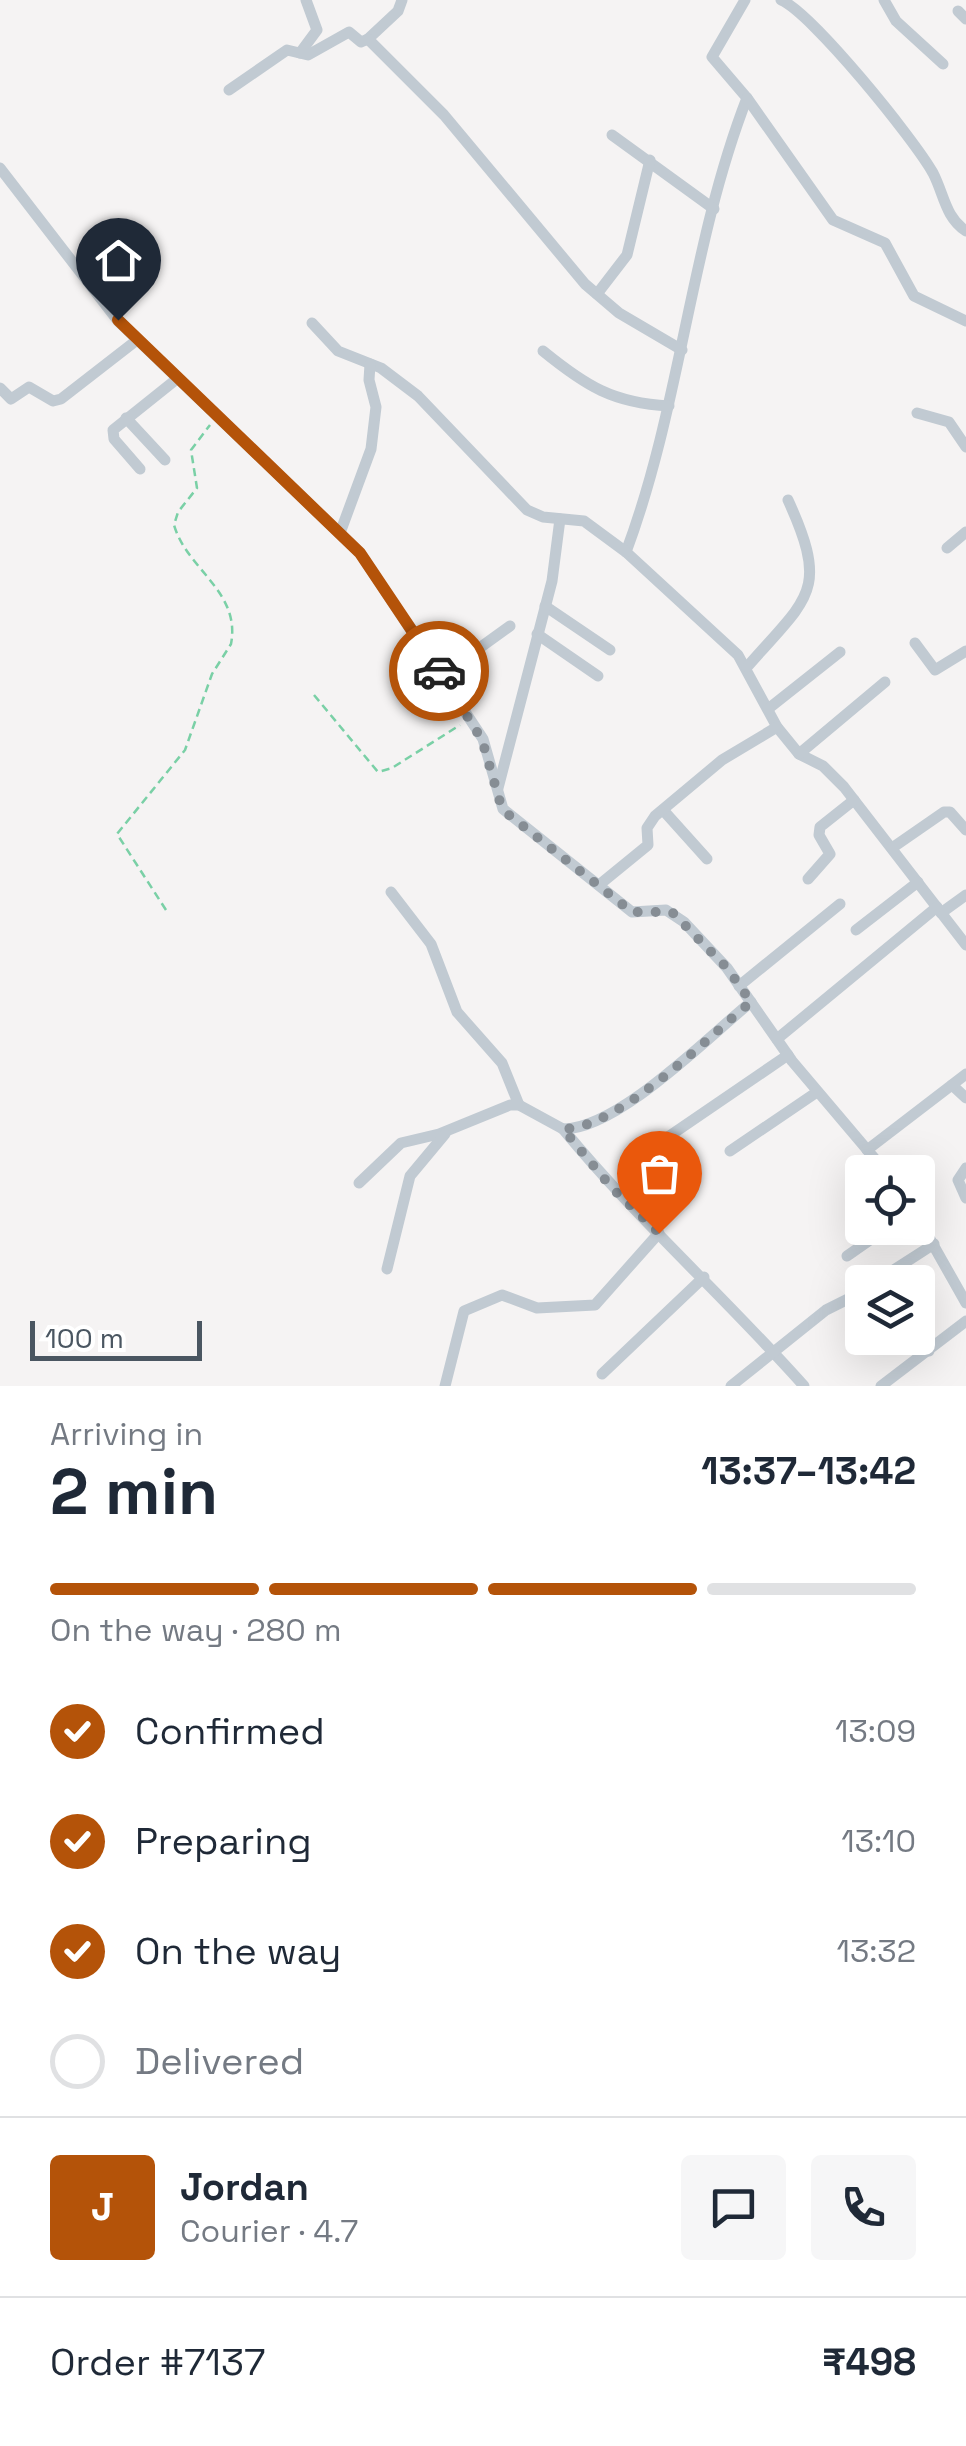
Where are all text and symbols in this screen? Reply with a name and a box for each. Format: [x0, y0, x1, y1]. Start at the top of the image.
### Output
pin [76, 218, 161, 321]
icon: home [91, 233, 146, 288]
courier [389, 621, 489, 721]
icon: car [412, 644, 467, 699]
pin [617, 1131, 702, 1234]
icon: bag [632, 1146, 687, 1201]
map controls [845, 1155, 935, 1355]
button: locate [845, 1155, 935, 1245]
button: layers [845, 1265, 935, 1355]
scale bar [30, 1316, 202, 1360]
text: 100 m [45, 1320, 124, 1356]
text: Arriving in [50, 1414, 203, 1454]
text: 13:37–13:42 [701, 1447, 916, 1495]
text: 2 min [50, 1450, 218, 1533]
text: On the way · 280 m [50, 1610, 342, 1650]
icon: check [50, 1704, 105, 1759]
text: Confirmed [135, 1707, 325, 1755]
text: 13:09 [835, 1711, 916, 1751]
icon: check [50, 1814, 105, 1869]
text: Preparing [135, 1817, 312, 1865]
text: 13:10 [841, 1821, 916, 1861]
icon: check [50, 1924, 105, 1979]
text: On the way [135, 1927, 341, 1975]
text: 13:32 [837, 1931, 916, 1971]
text: Delivered [135, 2037, 304, 2085]
button: chat [681, 2155, 786, 2260]
button: phone [811, 2155, 916, 2260]
text: Jordan [180, 2163, 309, 2211]
text: J [91, 2183, 114, 2231]
text: Courier · 4.7 [180, 2211, 358, 2251]
text: Order #7137 [50, 2338, 265, 2386]
text: ₹498 [822, 2338, 916, 2386]

